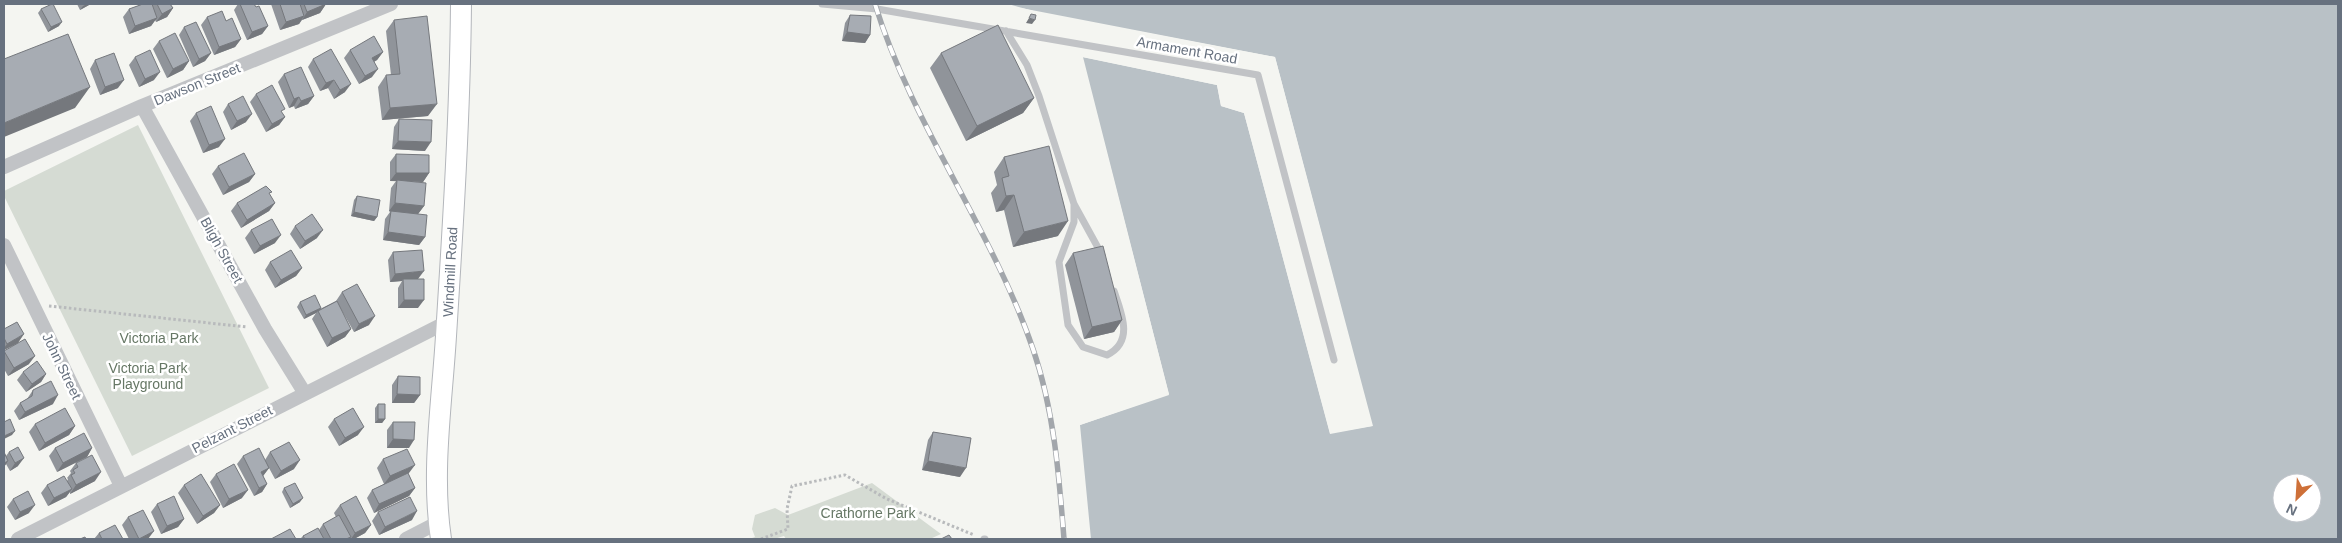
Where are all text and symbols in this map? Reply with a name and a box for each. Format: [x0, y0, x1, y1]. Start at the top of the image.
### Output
street label: Armament Road [1135, 33, 1239, 67]
street label: Dawson Street [151, 59, 243, 109]
street label: Bligh Street [197, 214, 247, 286]
street label: Windmill Road [440, 227, 460, 317]
street label: John Street [39, 330, 85, 402]
park label: Victoria Park [119, 330, 200, 346]
park label: Victoria Park Playground [108, 360, 189, 392]
street label: Pelzant Street [189, 402, 275, 456]
north arrow [2272, 473, 2322, 523]
text: N [2284, 500, 2299, 519]
park label: Crathorne Park [821, 505, 916, 521]

